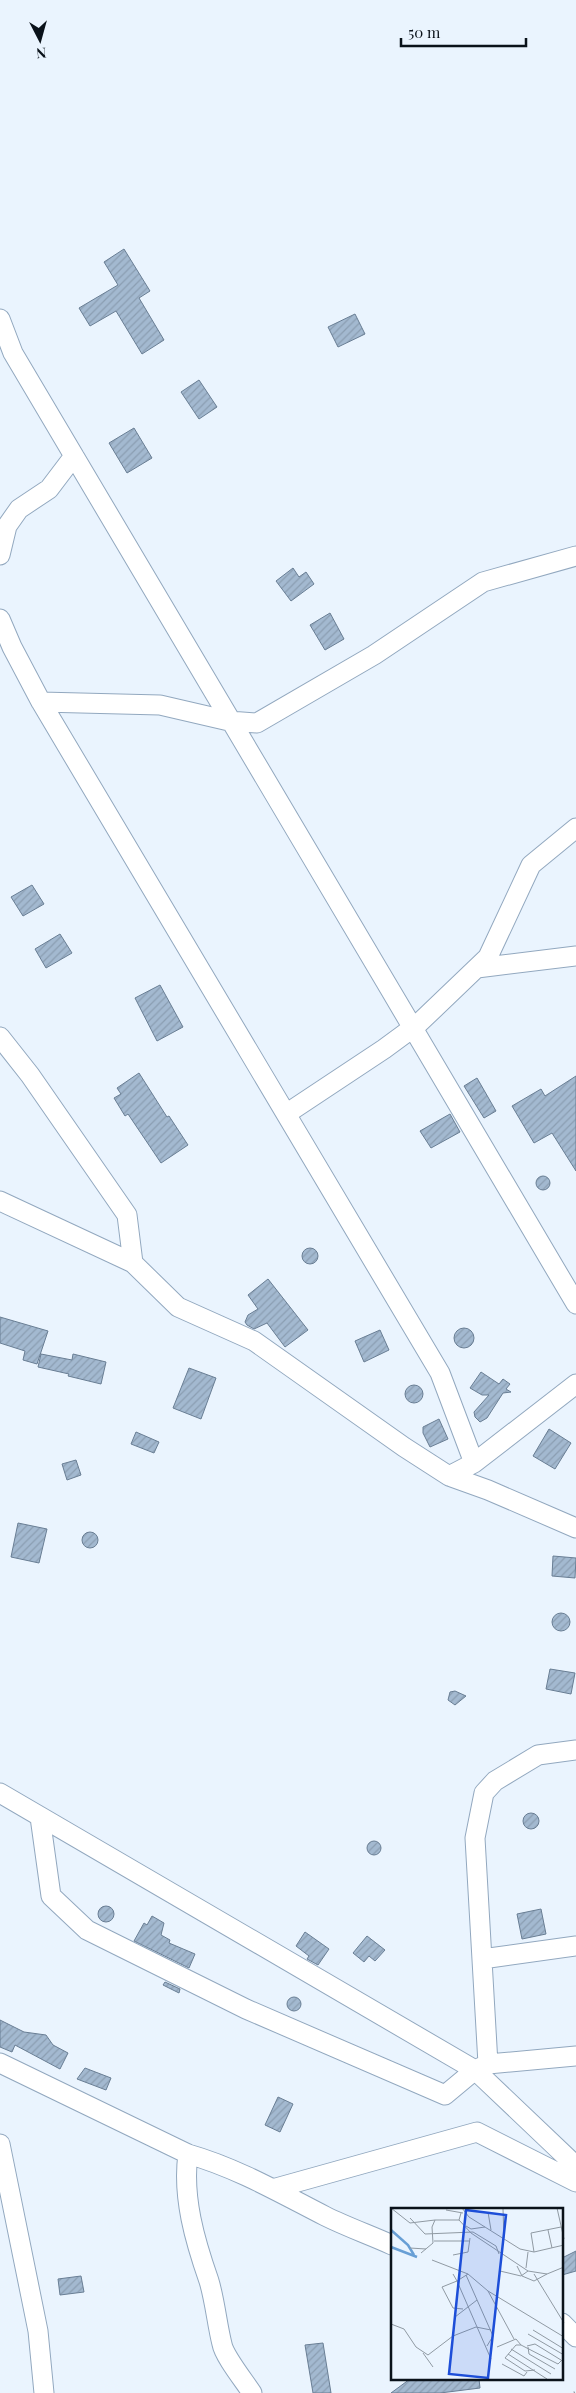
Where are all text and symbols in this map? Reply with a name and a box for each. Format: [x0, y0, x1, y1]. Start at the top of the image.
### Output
north arrow [15, 15, 65, 65]
scale bar [401, 15, 526, 47]
text: 50 m [408, 22, 441, 42]
text: N [35, 43, 47, 63]
inset map [391, 2208, 564, 2380]

